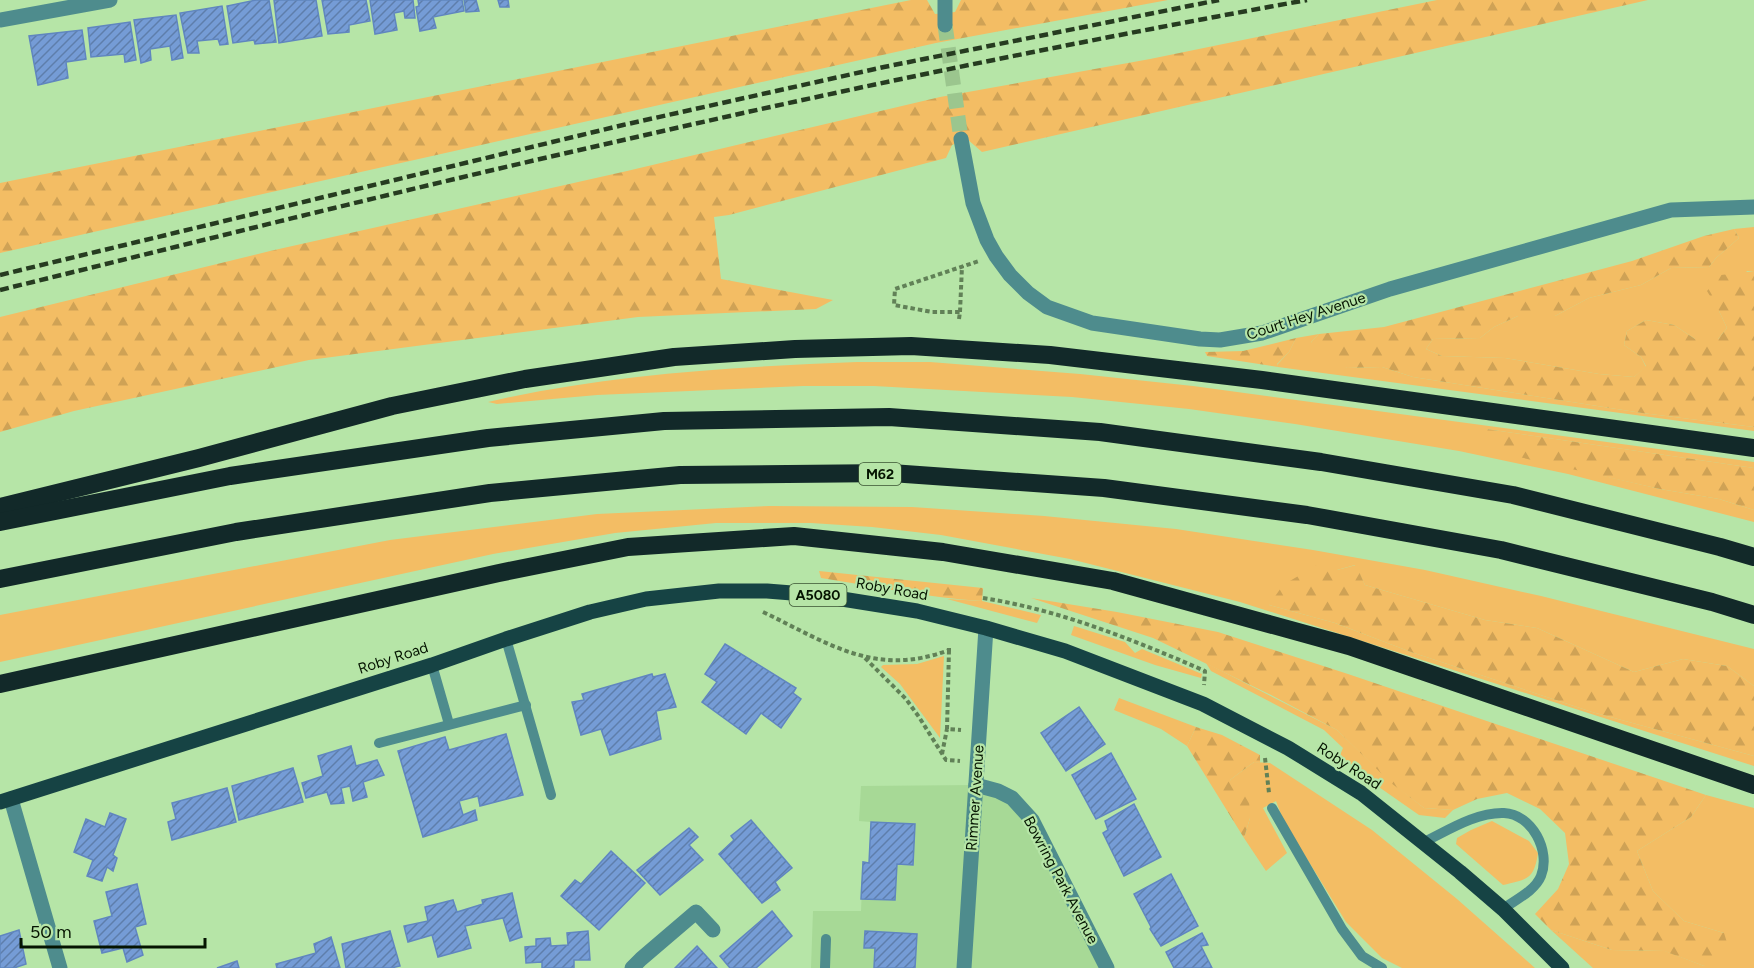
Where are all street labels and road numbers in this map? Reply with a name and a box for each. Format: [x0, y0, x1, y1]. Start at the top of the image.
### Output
street label: Court Hey Avenue [1244, 288, 1368, 344]
road number: M62 [859, 463, 901, 485]
street label: Roby Road [855, 574, 929, 604]
road number: A5080 [790, 584, 846, 606]
street label: Roby Road [356, 638, 430, 678]
street label: Roby Road [1314, 739, 1384, 793]
street label: Rimmer Avenue [962, 744, 988, 852]
street label: Bowring Park Avenue [1020, 813, 1102, 947]

